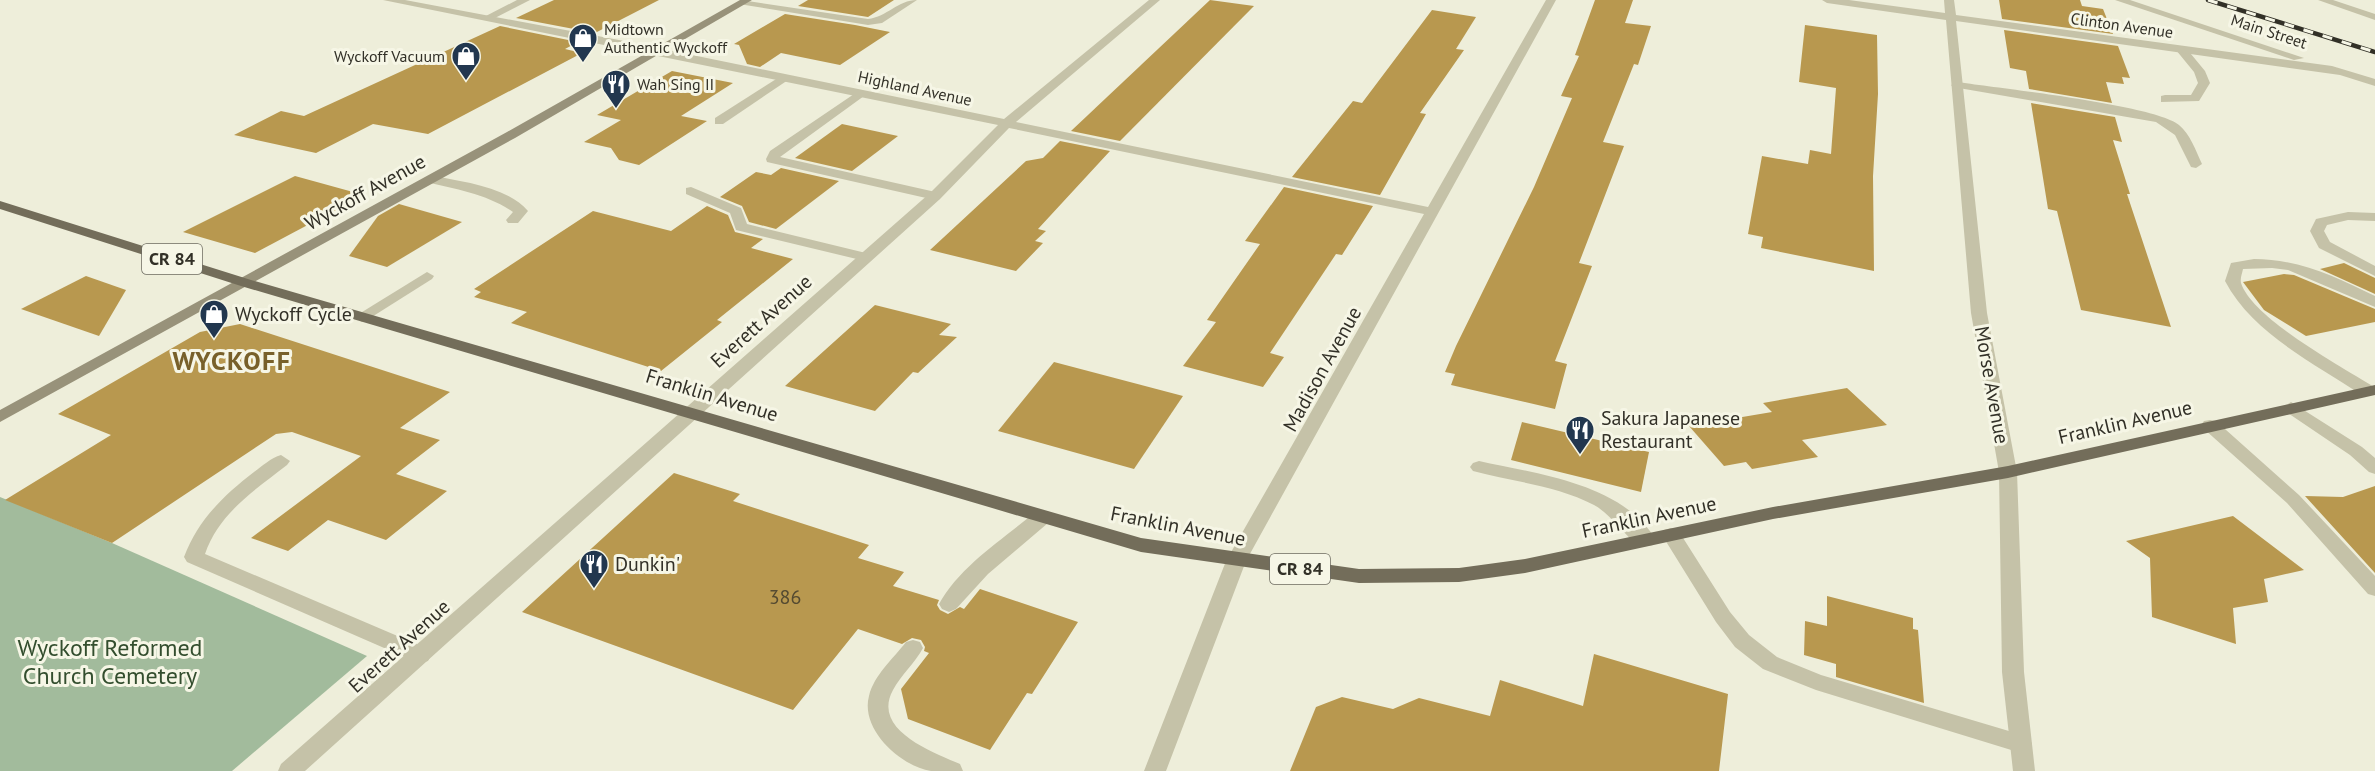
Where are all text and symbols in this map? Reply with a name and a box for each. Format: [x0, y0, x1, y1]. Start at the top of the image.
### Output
street label: Clinton Avenue [2070, 8, 2174, 42]
street label: Main Street [2228, 9, 2310, 53]
place label: Midtown Authentic Wyckoff [604, 19, 728, 57]
shop icon: Midtown Authentic Wyckoff [567, 22, 599, 64]
shop icon: Wyckoff Vacuum [450, 40, 482, 82]
place label: Wyckoff Vacuum [334, 46, 445, 66]
street label: Highland Avenue [856, 66, 974, 110]
restaurant icon: Wah Sing II [600, 68, 632, 110]
place label: Wah Sing II [637, 74, 714, 94]
street label: Wyckoff Avenue [300, 148, 430, 236]
road number: CR 84 [142, 244, 202, 274]
street label: Everett Avenue [705, 269, 817, 373]
shop icon: Wyckoff Cycle [198, 298, 230, 340]
place label: Wyckoff Cycle [235, 301, 352, 327]
street label: Madison Avenue [1277, 302, 1367, 436]
street label: Morse Avenue [1969, 324, 2015, 446]
district label: WYCKOFF [172, 344, 292, 377]
street label: Franklin Avenue [643, 363, 781, 427]
street label: Franklin Avenue [2055, 394, 2195, 450]
place label: Sakura Japanese Restaurant [1601, 405, 1740, 454]
restaurant icon: Sakura Japanese Restaurant [1564, 414, 1596, 456]
street label: Franklin Avenue [1579, 490, 1719, 544]
street label: Franklin Avenue [1108, 500, 1248, 552]
restaurant icon: Dunkin' [578, 548, 610, 590]
place label: Dunkin' [615, 551, 680, 577]
road number: CR 84 [1270, 554, 1330, 584]
house number: 386 [769, 584, 801, 610]
street label: Everett Avenue [343, 594, 455, 698]
park label: Wyckoff Reformed Church Cemetery [17, 632, 203, 691]

